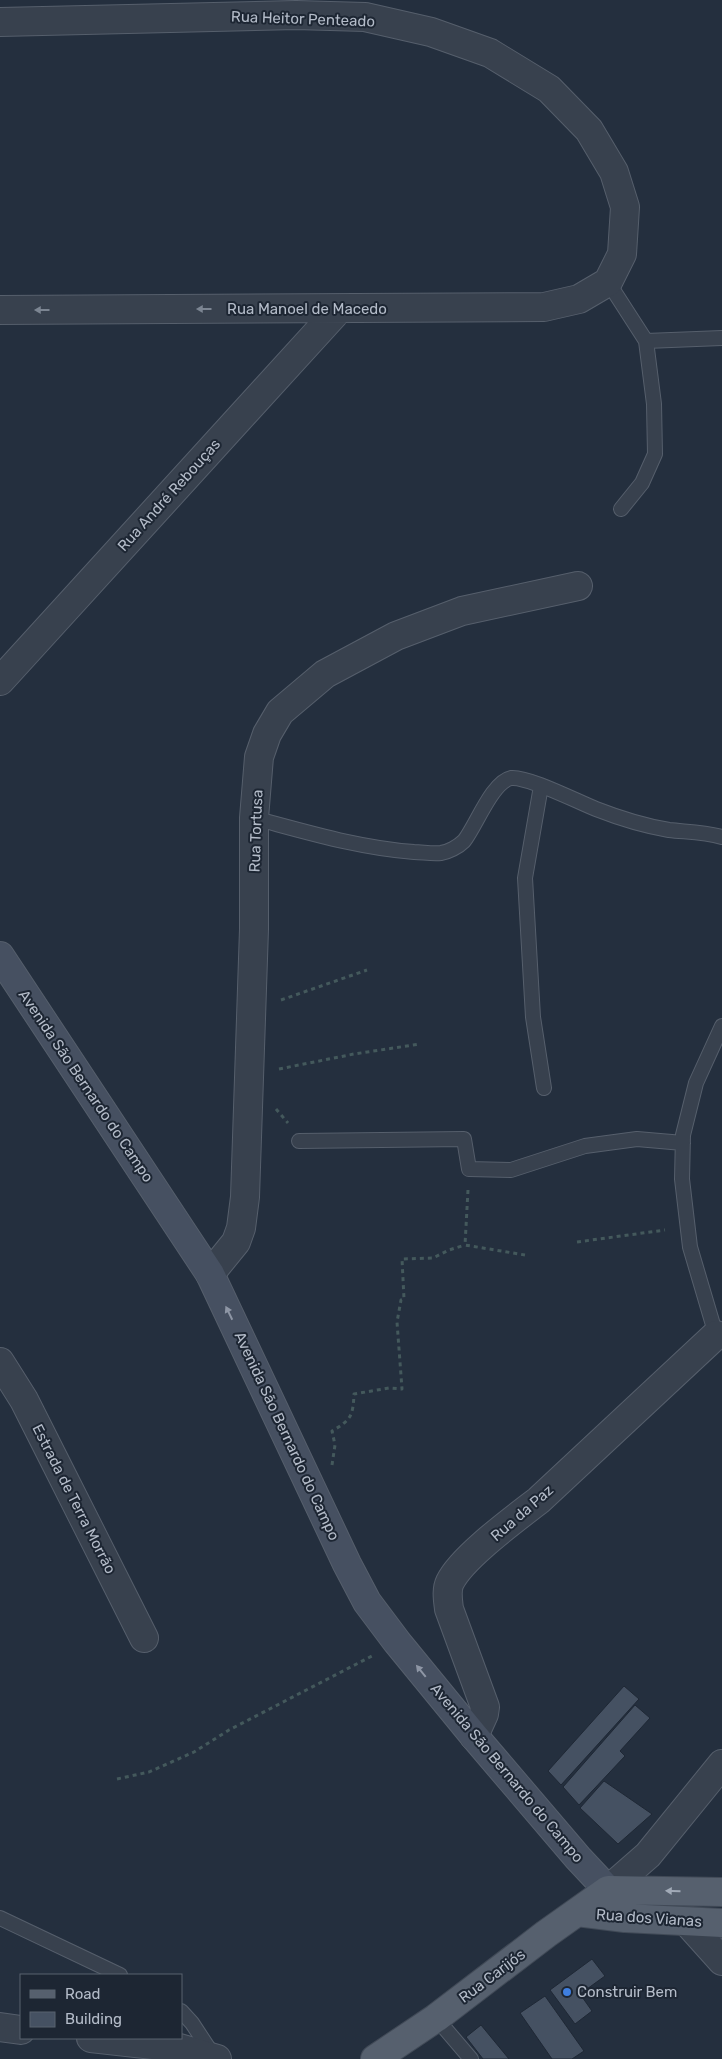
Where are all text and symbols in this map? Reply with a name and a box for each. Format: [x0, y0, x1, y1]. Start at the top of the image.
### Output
street label: Rua Heitor Penteado [231, 7, 375, 31]
street label: Rua Manoel de Macedo [227, 300, 387, 318]
one-way arrow [196, 305, 212, 313]
one-way arrow [33, 306, 49, 314]
street label: Rua André Rebouças [114, 435, 224, 555]
street label: Rua Tortusa [246, 789, 266, 873]
street label: Avenida São Bernardo do Campo [15, 986, 157, 1186]
one-way arrow [225, 1306, 233, 1320]
street label: Avenida São Bernardo do Campo [231, 1329, 343, 1543]
street label: Estrada de Terra Morrão [28, 1421, 120, 1577]
street label: Rua da Paz [487, 1481, 557, 1545]
one-way arrow [415, 1665, 426, 1678]
street label: Avenida São Bernardo do Campo [427, 1680, 587, 1866]
one-way arrow [665, 1887, 681, 1895]
street label: Rua dos Vianas [596, 1905, 703, 1931]
street label: Rua Carijós [455, 1945, 529, 2007]
legend [20, 1974, 182, 2039]
place label: Construir Bem [577, 1983, 677, 2001]
text: Road [65, 1985, 101, 2003]
marker: Construir Bem [561, 1986, 573, 1998]
text: Building [65, 2010, 122, 2028]

